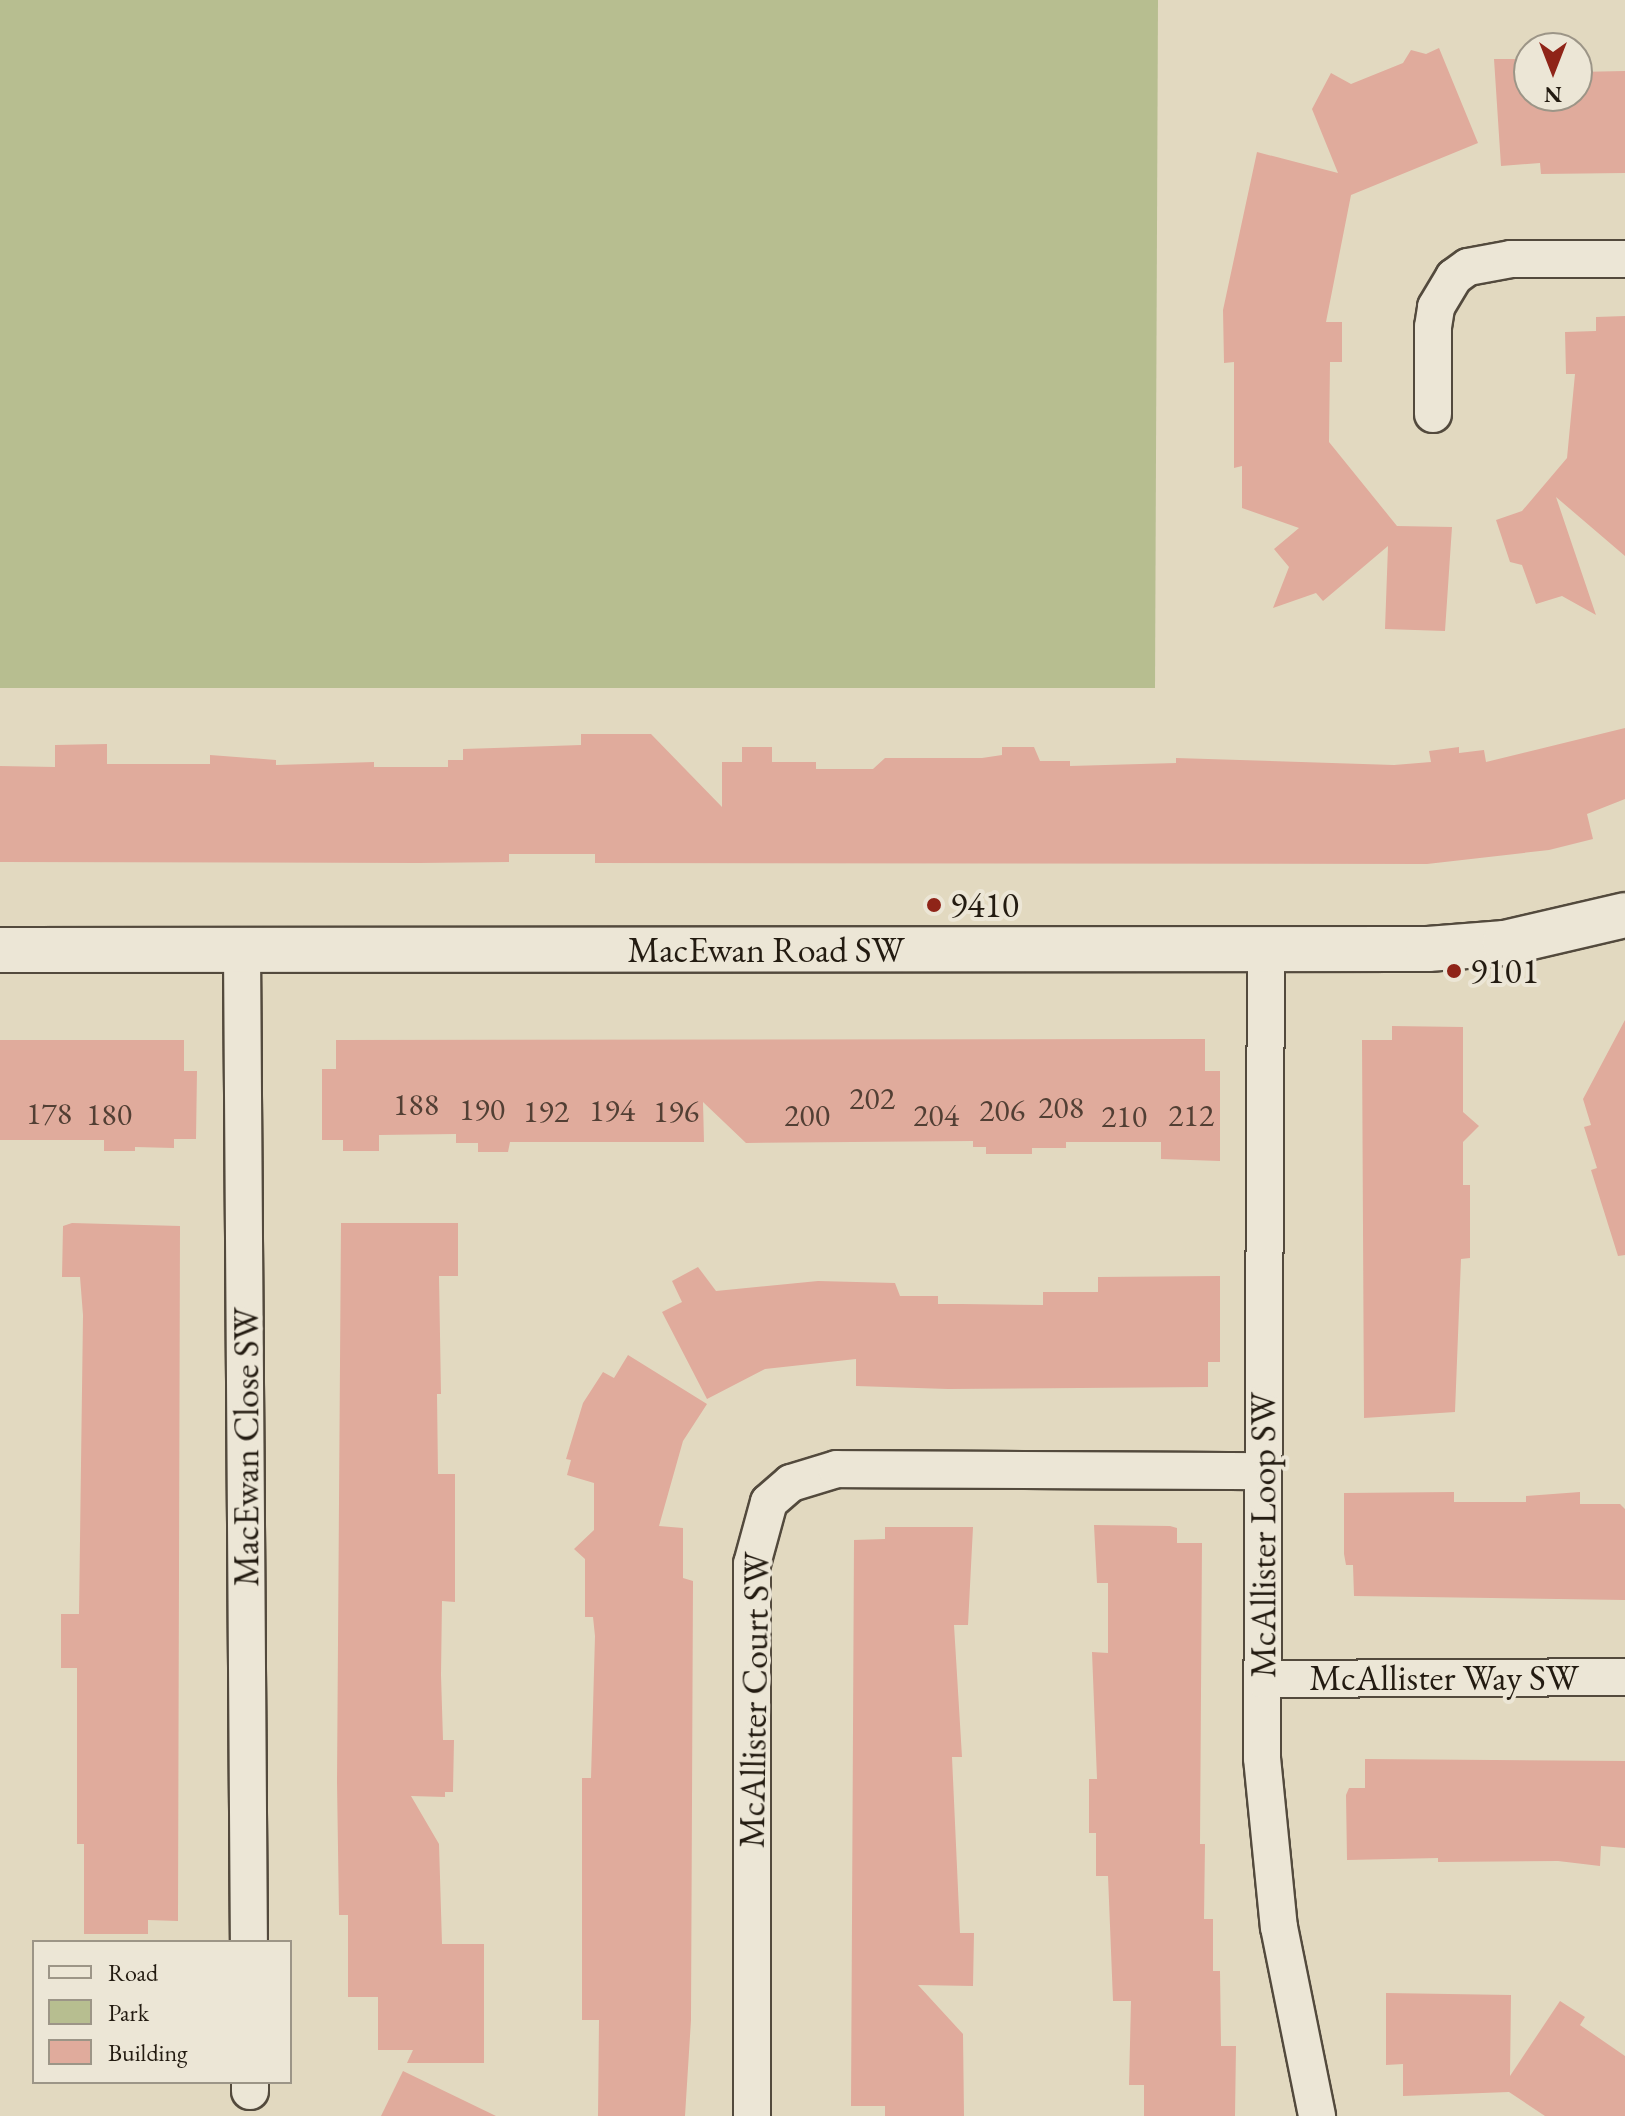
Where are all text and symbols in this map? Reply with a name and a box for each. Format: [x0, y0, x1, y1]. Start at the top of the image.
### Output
north arrow [1513, 32, 1593, 112]
text: N [1544, 80, 1562, 109]
place label: 9410 [950, 883, 1019, 927]
marker: 9410 [925, 896, 943, 914]
street label: MacEwan Road SW [628, 928, 904, 972]
place label: 9101 [1470, 949, 1539, 993]
marker: 9101 [1445, 962, 1463, 980]
house number: 202 [849, 1079, 895, 1117]
house number: 188 [393, 1085, 439, 1123]
house number: 208 [1038, 1088, 1084, 1126]
house number: 190 [459, 1090, 505, 1128]
house number: 194 [589, 1091, 635, 1129]
house number: 206 [979, 1091, 1025, 1129]
house number: 192 [523, 1092, 569, 1130]
house number: 196 [653, 1092, 699, 1130]
house number: 178 [26, 1094, 72, 1132]
house number: 180 [86, 1095, 132, 1133]
house number: 200 [784, 1096, 830, 1134]
house number: 204 [913, 1096, 959, 1134]
house number: 212 [1168, 1096, 1214, 1134]
house number: 210 [1101, 1097, 1147, 1135]
street label: MacEwan Close SW [224, 1307, 268, 1587]
street label: McAllister Loop SW [1241, 1392, 1285, 1678]
street label: McAllister Court SW [730, 1552, 778, 1848]
street label: McAllister Way SW [1309, 1656, 1579, 1700]
legend [32, 1940, 292, 2084]
text: Road [108, 1957, 158, 1988]
text: Park [108, 1997, 149, 2028]
text: Building [108, 2037, 188, 2068]

